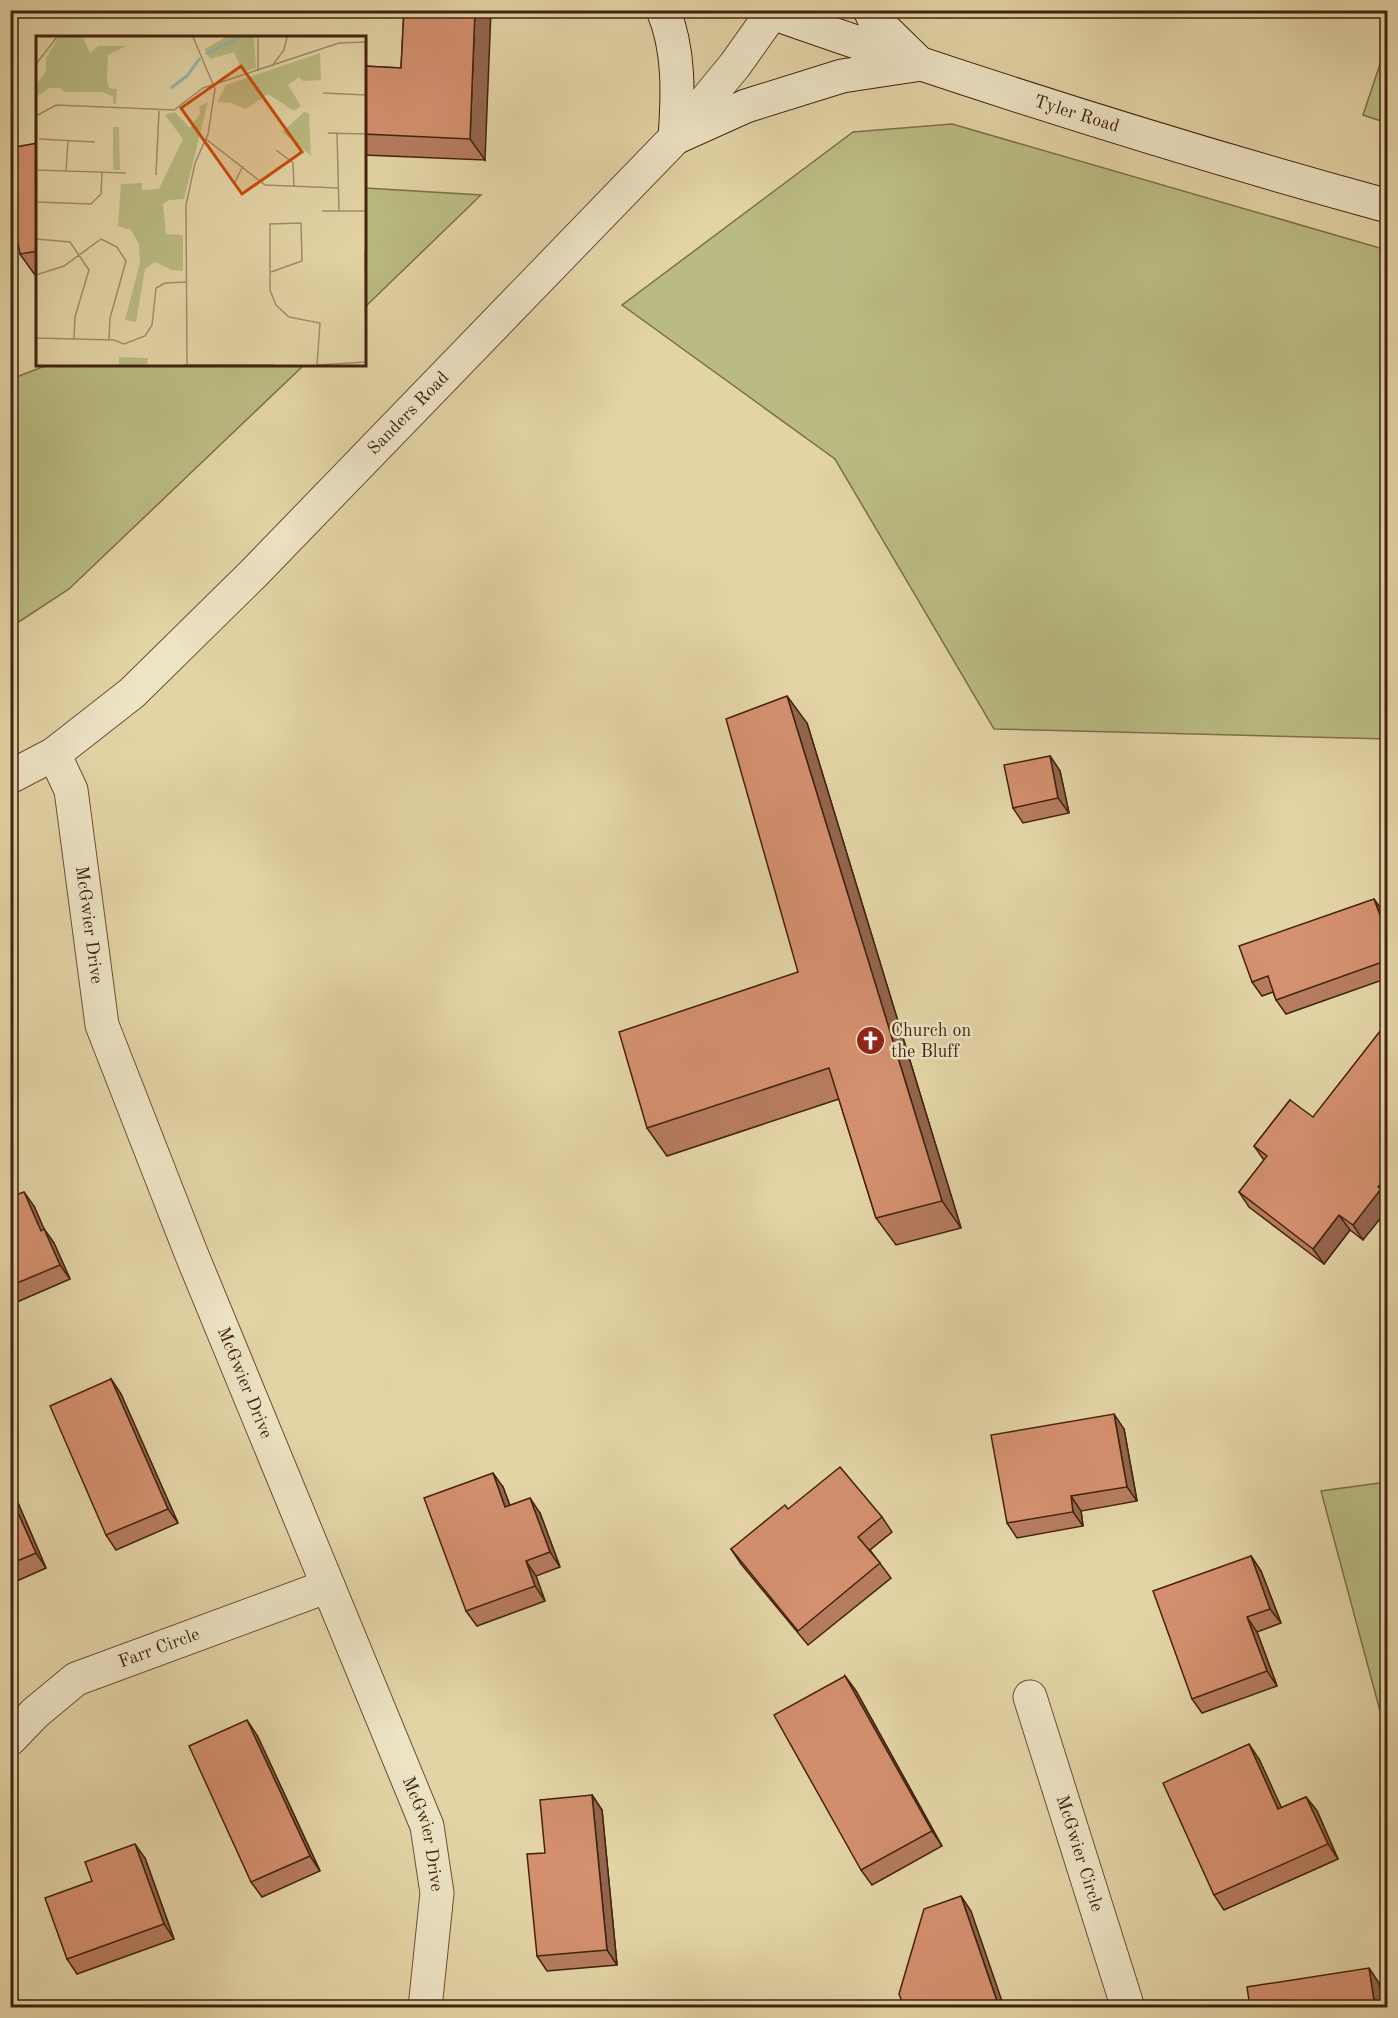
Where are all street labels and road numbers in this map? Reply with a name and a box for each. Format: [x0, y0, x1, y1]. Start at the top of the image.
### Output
street label: Tyler Road [1032, 92, 1121, 136]
street label: Sanders Road [365, 368, 453, 458]
street label: McGwier Drive [72, 865, 105, 985]
street label: McGwier Drive [214, 1324, 275, 1441]
street label: Farr Circle [116, 1625, 202, 1671]
street label: McGwier Drive [399, 1774, 446, 1893]
street label: McGwier Circle [1053, 1793, 1106, 1914]

